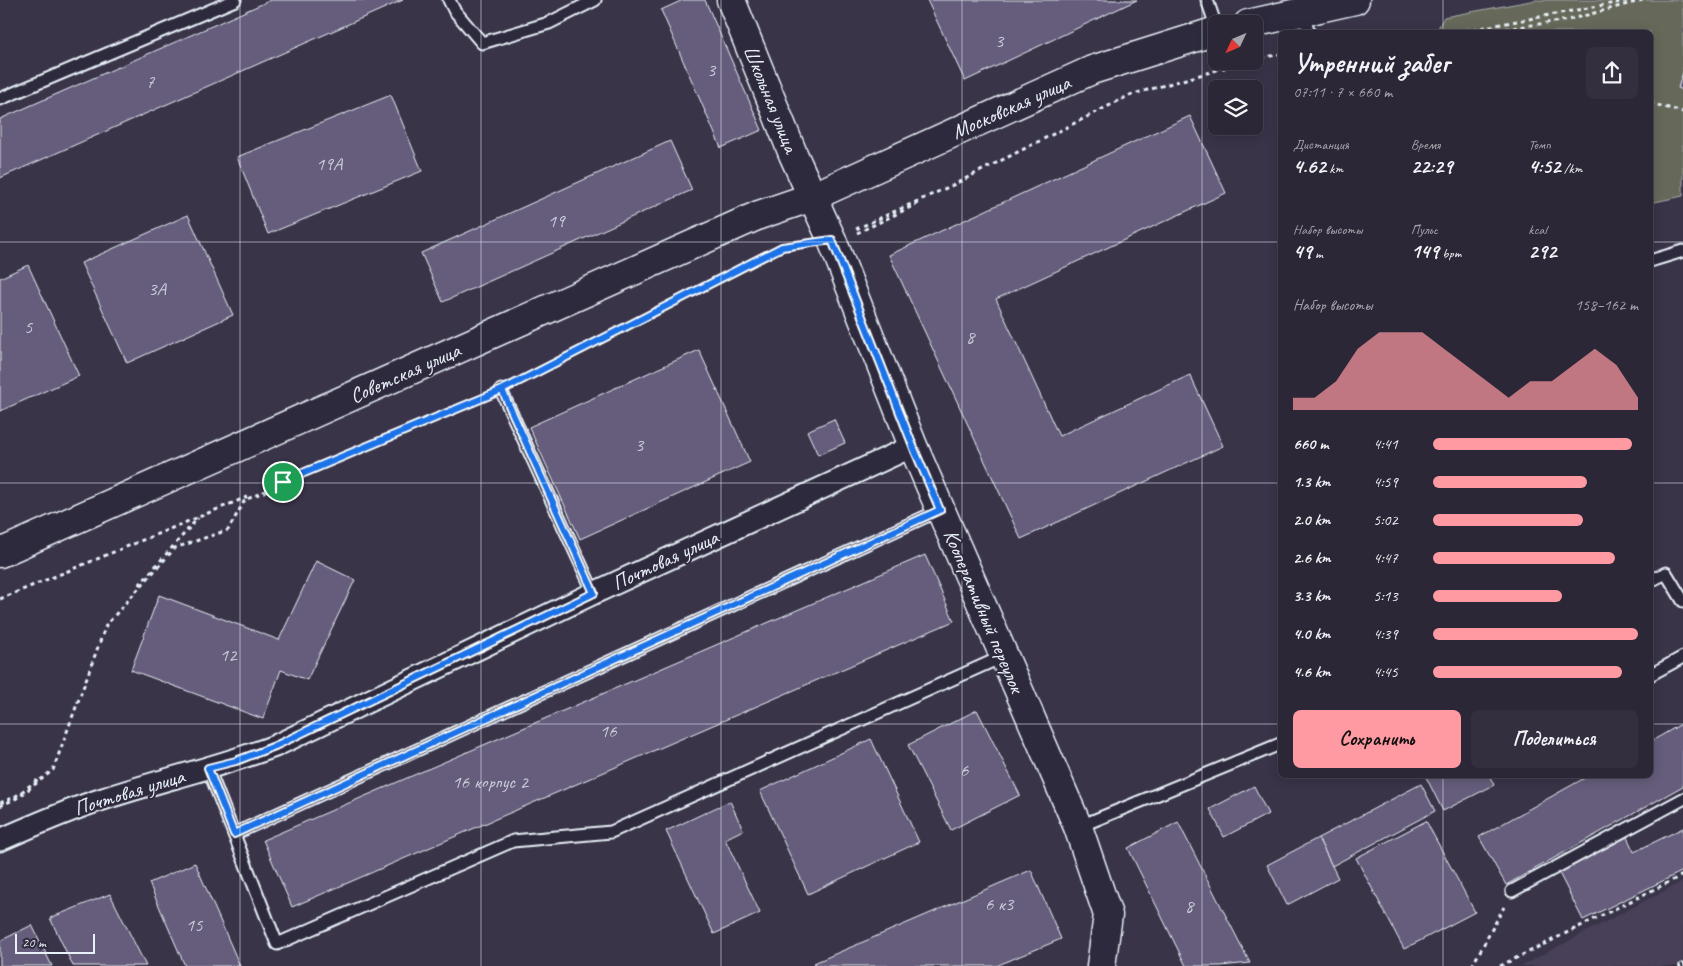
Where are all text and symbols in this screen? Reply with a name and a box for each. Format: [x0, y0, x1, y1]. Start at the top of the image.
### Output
north arrow [1208, 15, 1262, 70]
map controls [1208, 15, 1263, 135]
house number: 3 [995, 29, 1005, 53]
street label: Школьная улица [738, 42, 805, 159]
text: Утренний забег [1293, 45, 1449, 80]
button: share [1586, 47, 1638, 99]
house number: 3 [707, 58, 717, 82]
street label: Московская улица [948, 69, 1076, 145]
house number: 7 [146, 70, 156, 94]
button: layers [1208, 80, 1263, 135]
text: 07:11 · 7 × 660 m [1293, 82, 1392, 102]
text: Дистанция [1293, 136, 1349, 153]
text: Время [1411, 136, 1440, 153]
text: Темп [1528, 136, 1551, 153]
house number: 19А [316, 152, 344, 176]
text: 4.62 [1293, 153, 1326, 179]
text: 22:29 [1411, 153, 1452, 179]
text: 4:52 [1528, 153, 1561, 179]
text: km [1326, 160, 1343, 177]
text: /km [1561, 160, 1582, 177]
house number: 19 [547, 209, 566, 233]
text: Набор высоты [1293, 221, 1362, 238]
text: Пульс [1411, 221, 1438, 238]
text: kcal [1528, 221, 1547, 238]
text: 49 [1293, 238, 1312, 264]
text: 149 [1411, 238, 1439, 264]
text: 292 [1528, 238, 1556, 264]
text: m [1312, 245, 1323, 262]
text: bpm [1439, 245, 1461, 262]
house number: 3А [148, 277, 168, 301]
text: Набор высоты [1293, 295, 1372, 315]
text: 158–162 m [1575, 295, 1638, 315]
house number: 5 [24, 315, 34, 339]
house number: 8 [966, 325, 977, 349]
street label: Советская улица [346, 336, 466, 409]
house number: 3 [635, 433, 645, 457]
text: 660 m [1293, 434, 1328, 454]
text: 4:41 [1373, 434, 1398, 454]
pin [262, 461, 304, 503]
icon: arrive [269, 468, 297, 496]
text: 1.3 km [1293, 472, 1330, 492]
text: 4:59 [1373, 472, 1398, 492]
text: 2.0 km [1293, 510, 1330, 530]
text: 5:02 [1373, 510, 1398, 530]
street label: Почтовая улица [608, 523, 724, 596]
street label: Кооперативный переулок [938, 525, 1031, 699]
text: 2.6 km [1293, 548, 1331, 568]
text: 4:47 [1373, 548, 1398, 568]
text: 3.3 km [1293, 586, 1330, 606]
text: 5:13 [1373, 586, 1398, 606]
text: 4.0 km [1293, 624, 1330, 644]
text: 4:39 [1373, 624, 1398, 644]
house number: 12 [219, 643, 238, 667]
text: 4.6 km [1293, 662, 1331, 682]
text: 4:45 [1373, 662, 1398, 682]
button: Сохранить [1293, 710, 1461, 768]
button: Поделиться [1471, 710, 1638, 768]
house number: 16 [599, 719, 618, 743]
house number: 6 [960, 758, 970, 782]
street label: Почтовая улица [71, 762, 189, 821]
house number: 16 корпус 2 [452, 770, 529, 794]
house number: 6 к3 [985, 892, 1015, 916]
house number: 8 [1185, 894, 1196, 918]
house number: 15 [185, 913, 204, 937]
scale bar [15, 931, 95, 954]
text: 20 m [22, 934, 46, 951]

